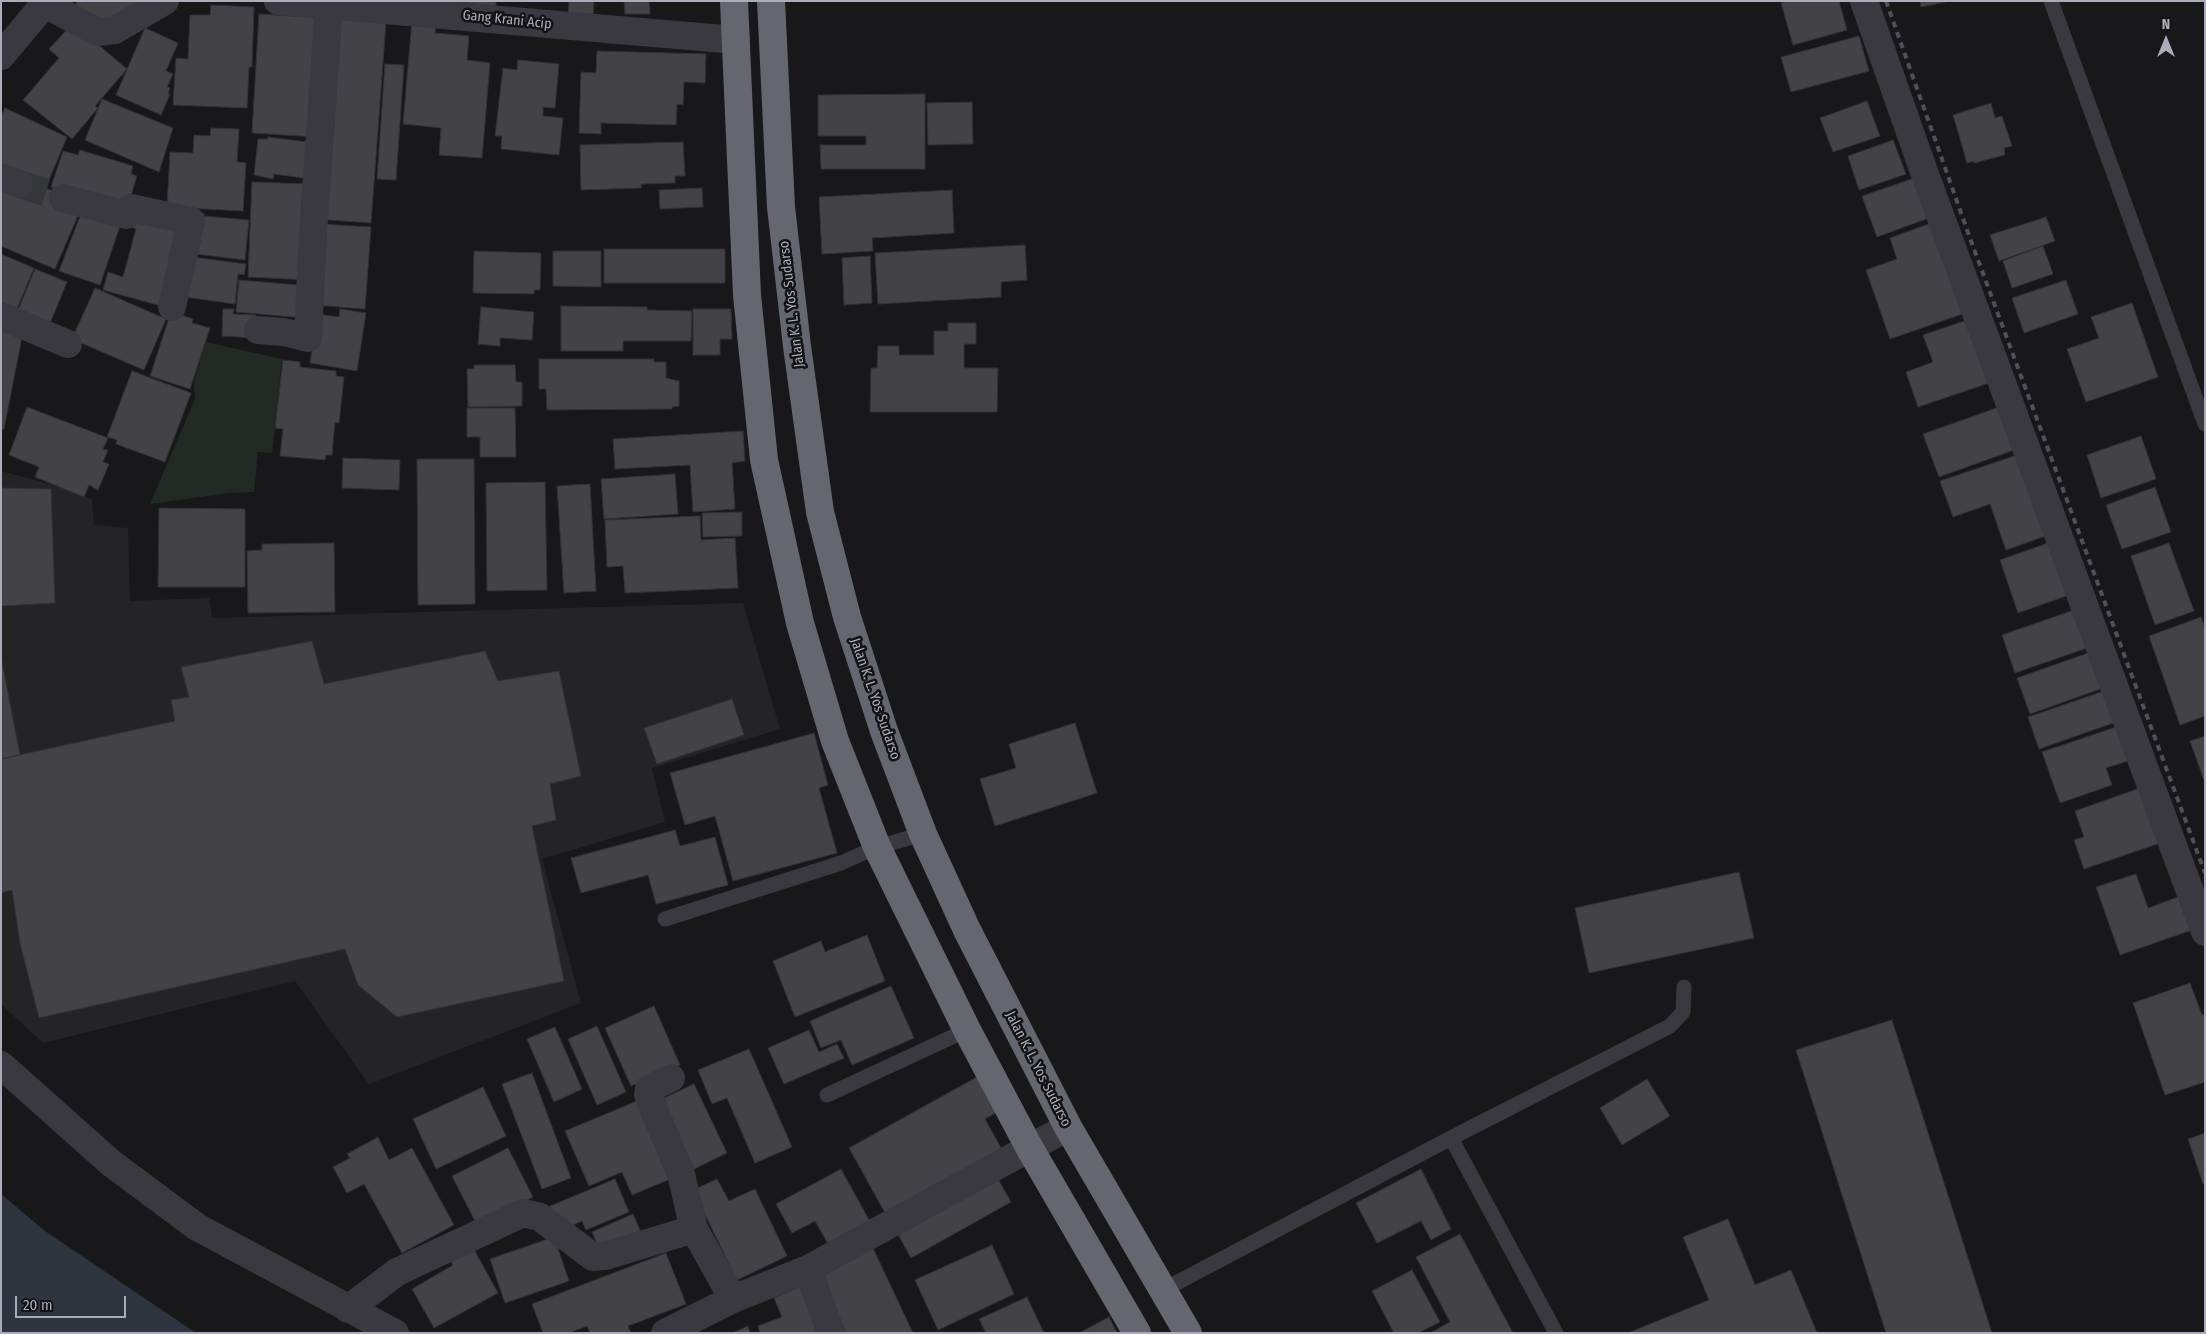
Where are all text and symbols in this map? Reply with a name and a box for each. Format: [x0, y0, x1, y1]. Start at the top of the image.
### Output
street label: Gang Krani Acip [462, 7, 552, 33]
north arrow [2141, 15, 2191, 65]
text: N [2162, 16, 2170, 33]
street label: Jalan K. L. Yos Sudarso [776, 240, 808, 368]
street label: Jalan K. L. Yos Sudarso [846, 636, 904, 762]
street label: Jalan K. L. Yos Sudarso [1002, 1008, 1074, 1130]
scale bar [18, 1286, 129, 1318]
text: 20 m [23, 1296, 53, 1314]

